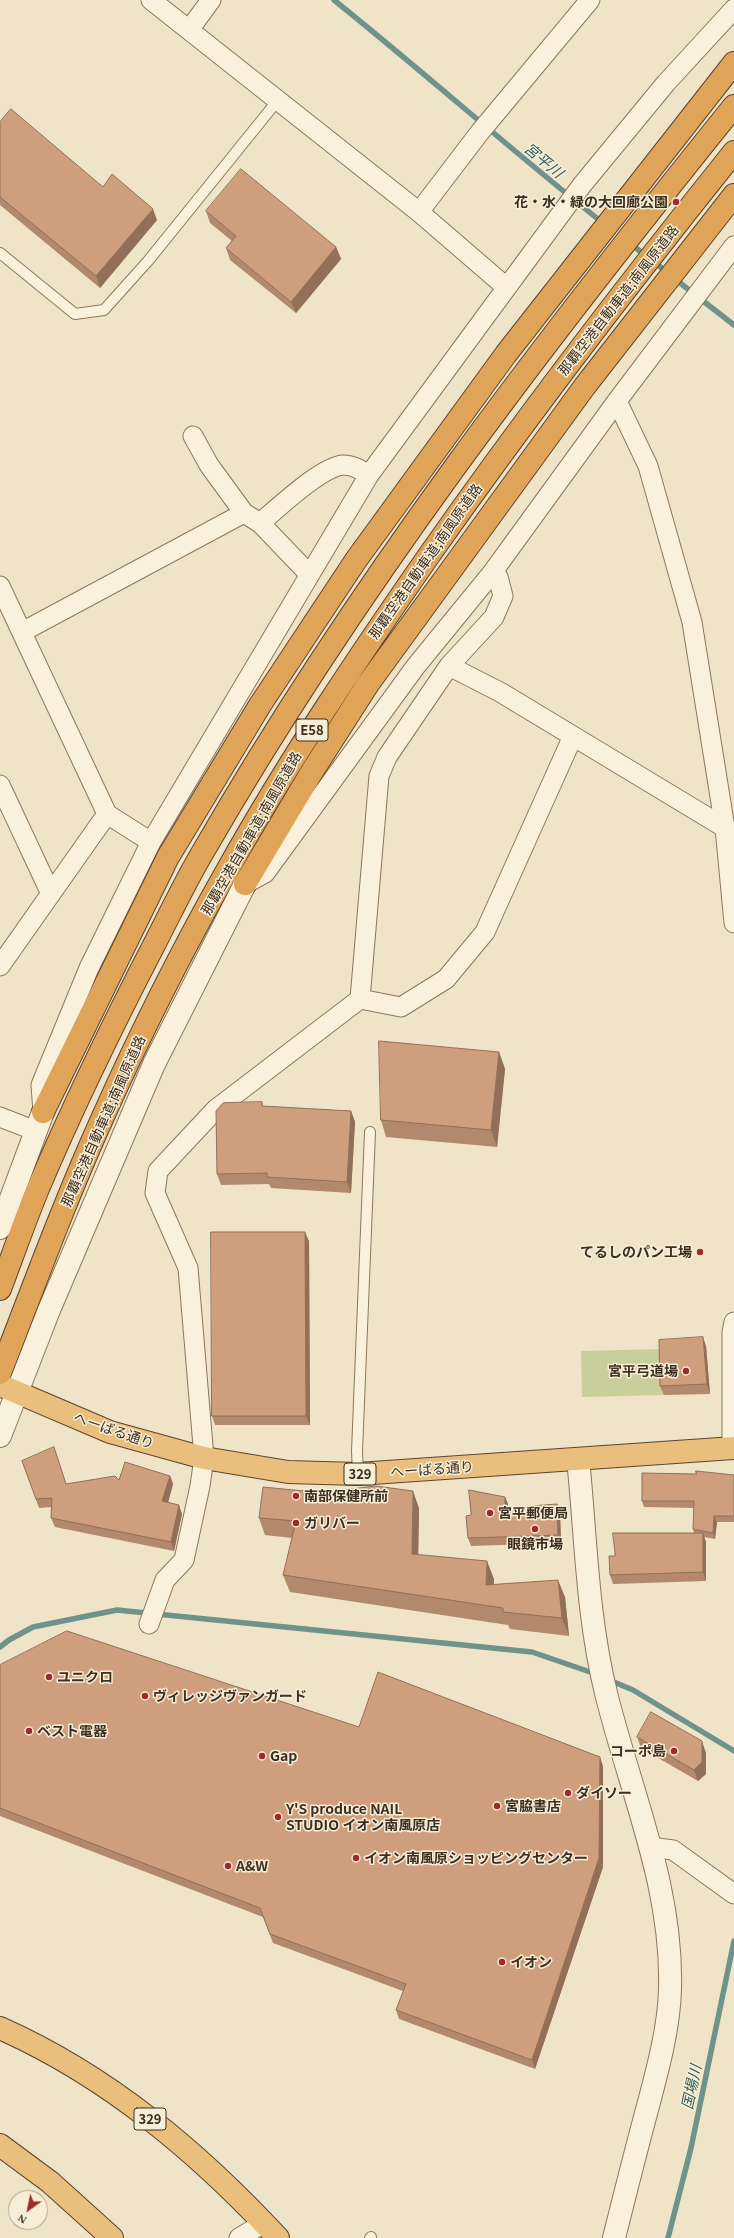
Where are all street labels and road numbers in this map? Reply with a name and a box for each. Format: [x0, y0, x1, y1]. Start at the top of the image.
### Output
street label: 那覇空港自動車道;南風原道路 [554, 222, 682, 378]
street label: 那覇空港自動車道;南風原道路 [365, 480, 485, 642]
road number: E58 [296, 719, 328, 741]
street label: 那覇空港自動車道;南風原道路 [197, 748, 305, 918]
street label: 那覇空港自動車道;南風原道路 [58, 1033, 148, 1209]
street label: へーばる通り [72, 1408, 156, 1452]
street label: へーばる通り [390, 1458, 474, 1480]
road number: 329 [344, 1463, 376, 1485]
road number: 329 [134, 2108, 166, 2130]

